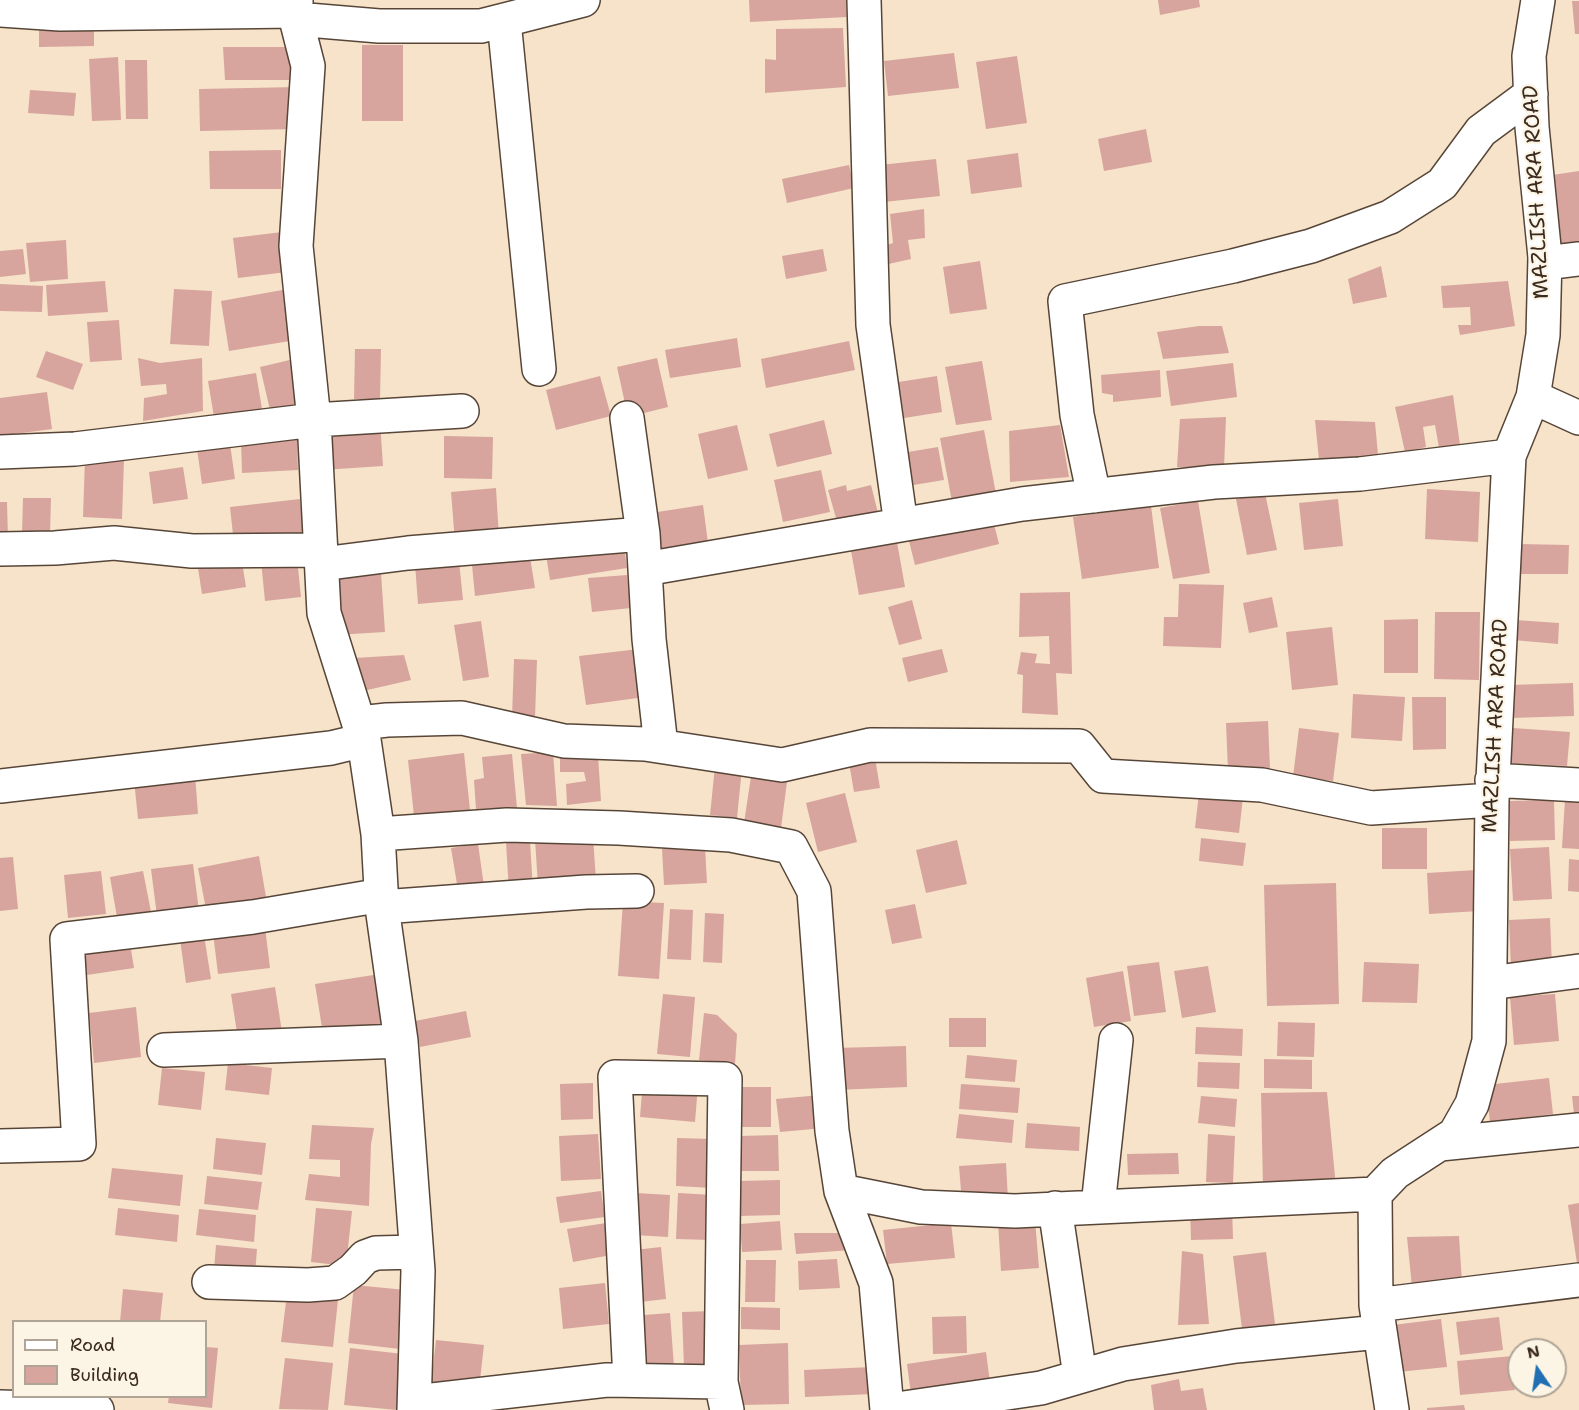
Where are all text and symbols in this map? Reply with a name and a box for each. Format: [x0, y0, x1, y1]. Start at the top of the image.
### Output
street label: MAZLISH ARA ROAD [1519, 84, 1555, 300]
street label: MAZLISH ARA ROAD [1478, 618, 1514, 834]
legend [12, 1320, 207, 1398]
text: Road [70, 1333, 115, 1357]
north arrow [1507, 1338, 1567, 1398]
text: N [1525, 1340, 1542, 1364]
text: Building [70, 1363, 139, 1387]

